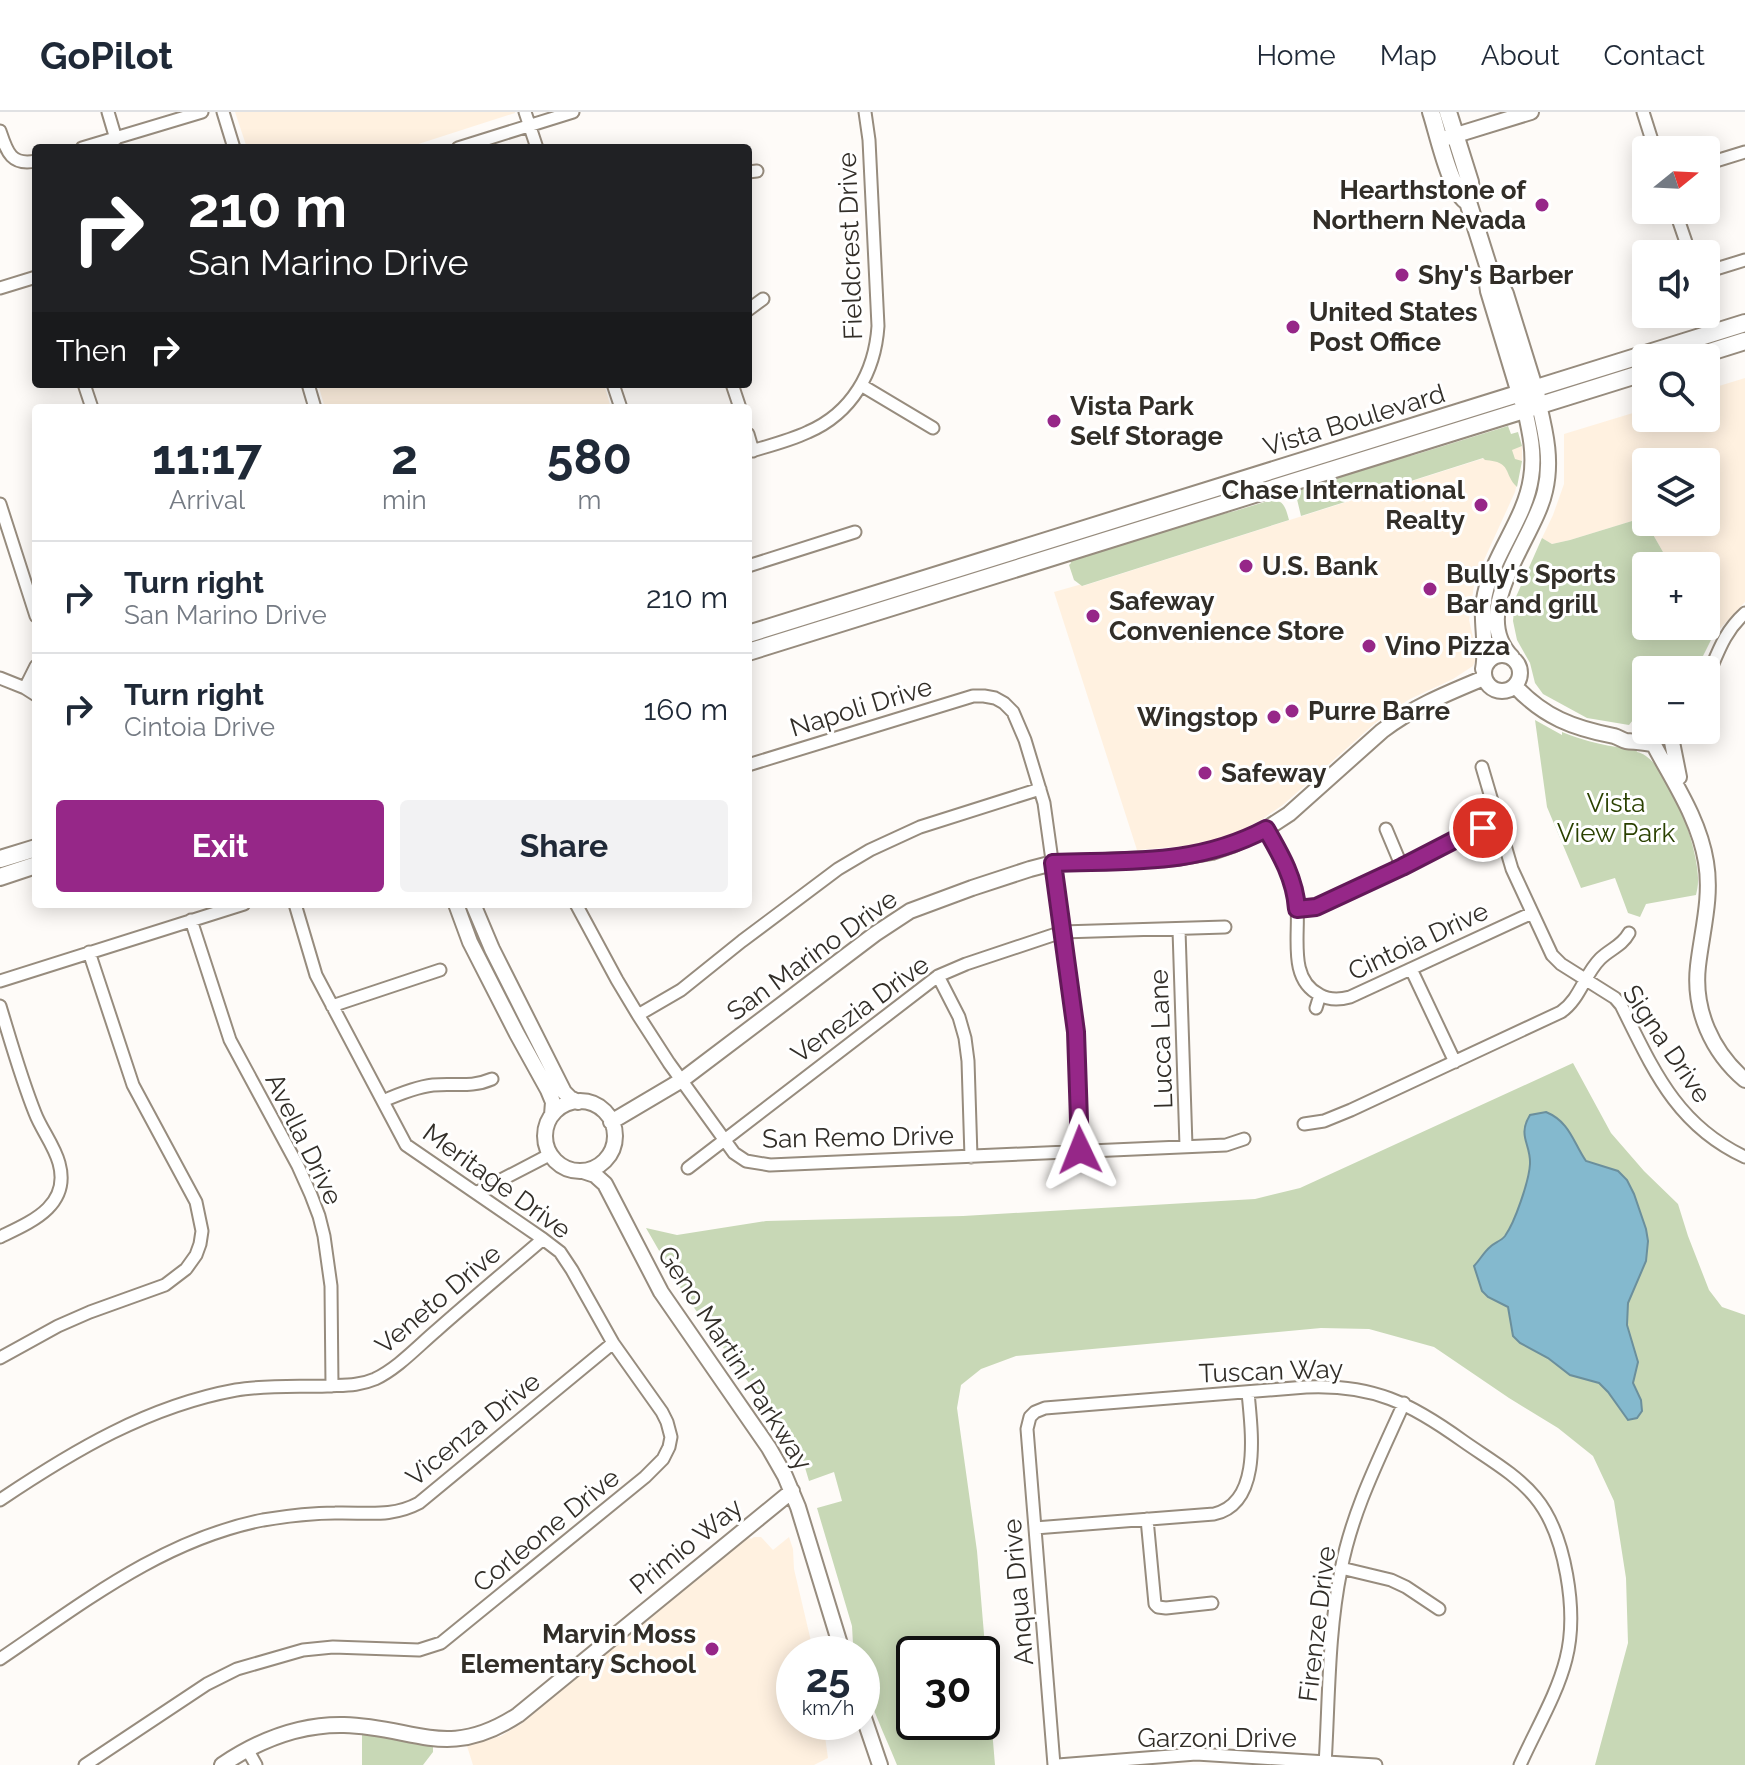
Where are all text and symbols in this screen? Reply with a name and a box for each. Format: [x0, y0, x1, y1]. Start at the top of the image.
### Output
text: GoPilot [40, 33, 173, 78]
text: Home [1256, 39, 1336, 72]
text: Map [1380, 39, 1437, 72]
text: About [1481, 39, 1560, 72]
text: Contact [1604, 39, 1705, 72]
north arrow [1632, 136, 1720, 224]
map controls [1632, 136, 1720, 744]
street label: Fieldcrest Drive [832, 152, 868, 340]
text: 210 m [188, 174, 347, 240]
place label: Hearthstone of Northern Nevada [1312, 175, 1527, 235]
icon: right [56, 176, 160, 280]
marker: Hearthstone of Northern Nevada [1533, 196, 1551, 214]
button: sound [1632, 240, 1720, 328]
text: San Marino Drive [188, 241, 469, 283]
place label: Shy's Barber [1418, 260, 1573, 290]
marker: Shy's Barber [1393, 266, 1411, 284]
place label: United States Post Office [1309, 297, 1478, 357]
marker: United States Post Office [1284, 318, 1302, 336]
icon: right [143, 328, 187, 372]
text: Then [56, 333, 127, 368]
button: search [1632, 344, 1720, 432]
street label: Vista Boulevard [1260, 378, 1448, 462]
place label: Vista Park Self Storage [1070, 391, 1224, 451]
marker: Vista Park Self Storage [1045, 412, 1063, 430]
text: 11:17 [152, 429, 262, 485]
text: 2 [391, 429, 418, 485]
text: 580 [547, 429, 632, 485]
button: layers [1632, 448, 1720, 536]
place label: Chase International Realty [1222, 475, 1466, 535]
text: Arrival [169, 485, 245, 515]
text: min [382, 485, 427, 515]
text: m [577, 485, 601, 515]
marker: Chase International Realty [1472, 496, 1490, 514]
place label: U.S. Bank [1262, 551, 1378, 581]
button: + [1632, 552, 1720, 640]
marker: U.S. Bank [1237, 557, 1255, 575]
place label: Bully's Sports Bar and grill [1446, 559, 1616, 619]
text: Turn right [124, 565, 264, 600]
icon: right [56, 575, 100, 619]
text: 210 m [646, 580, 728, 615]
marker: Bully's Sports Bar and grill [1421, 580, 1439, 598]
place label: Safeway Convenience Store [1109, 586, 1344, 646]
text: San Marino Drive [124, 600, 327, 630]
marker: Safeway Convenience Store [1084, 607, 1102, 625]
place label: Vino Pizza [1385, 631, 1510, 661]
marker: Vino Pizza [1360, 637, 1378, 655]
button: − [1632, 656, 1720, 744]
street label: Napoli Drive [786, 671, 936, 743]
text: Turn right [124, 677, 264, 712]
icon: right [56, 687, 100, 731]
text: 160 m [643, 692, 728, 727]
place label: Purre Barre [1308, 696, 1451, 726]
place label: Wingstop [1137, 702, 1258, 732]
marker: Purre Barre [1283, 702, 1301, 720]
marker: Wingstop [1265, 708, 1283, 726]
text: Cintoia Drive [124, 712, 275, 742]
place label: Safeway [1221, 758, 1327, 788]
marker: Safeway [1196, 764, 1214, 782]
park label: Vista View Park [1557, 788, 1675, 848]
pin [1449, 794, 1517, 862]
button: Exit [56, 800, 384, 892]
button: Share [400, 800, 728, 892]
icon: arrive [1461, 806, 1505, 850]
street label: San Marino Drive [721, 883, 903, 1027]
street label: Cintoia Drive [1343, 895, 1493, 987]
street label: Venezia Drive [785, 949, 935, 1069]
street label: Lucca Lane [1144, 969, 1178, 1109]
street label: Signa Drive [1617, 979, 1717, 1109]
street label: Avella Drive [259, 1068, 349, 1210]
position arrow [1038, 1108, 1122, 1192]
street label: Meritage Drive [417, 1117, 577, 1245]
street label: San Remo Drive [762, 1120, 954, 1154]
street label: Veneto Drive [369, 1238, 507, 1360]
street label: Geno Martini Parkway [651, 1241, 819, 1475]
street label: Tuscan Way [1198, 1353, 1344, 1389]
street label: Vicenza Drive [400, 1366, 546, 1492]
street label: Corleone Drive [467, 1462, 625, 1598]
street label: Primio Way [624, 1492, 748, 1600]
street label: Anqua Drive [997, 1517, 1039, 1667]
street label: Firenze Drive [1293, 1544, 1341, 1704]
place label: Marvin Moss Elementary School [460, 1619, 697, 1679]
speed limit sign: 30 [896, 1636, 1000, 1740]
marker: Marvin Moss Elementary School [703, 1640, 721, 1658]
text: 25 [806, 1654, 850, 1701]
text: km/h [802, 1696, 854, 1720]
street label: Garzoni Drive [1137, 1723, 1297, 1753]

